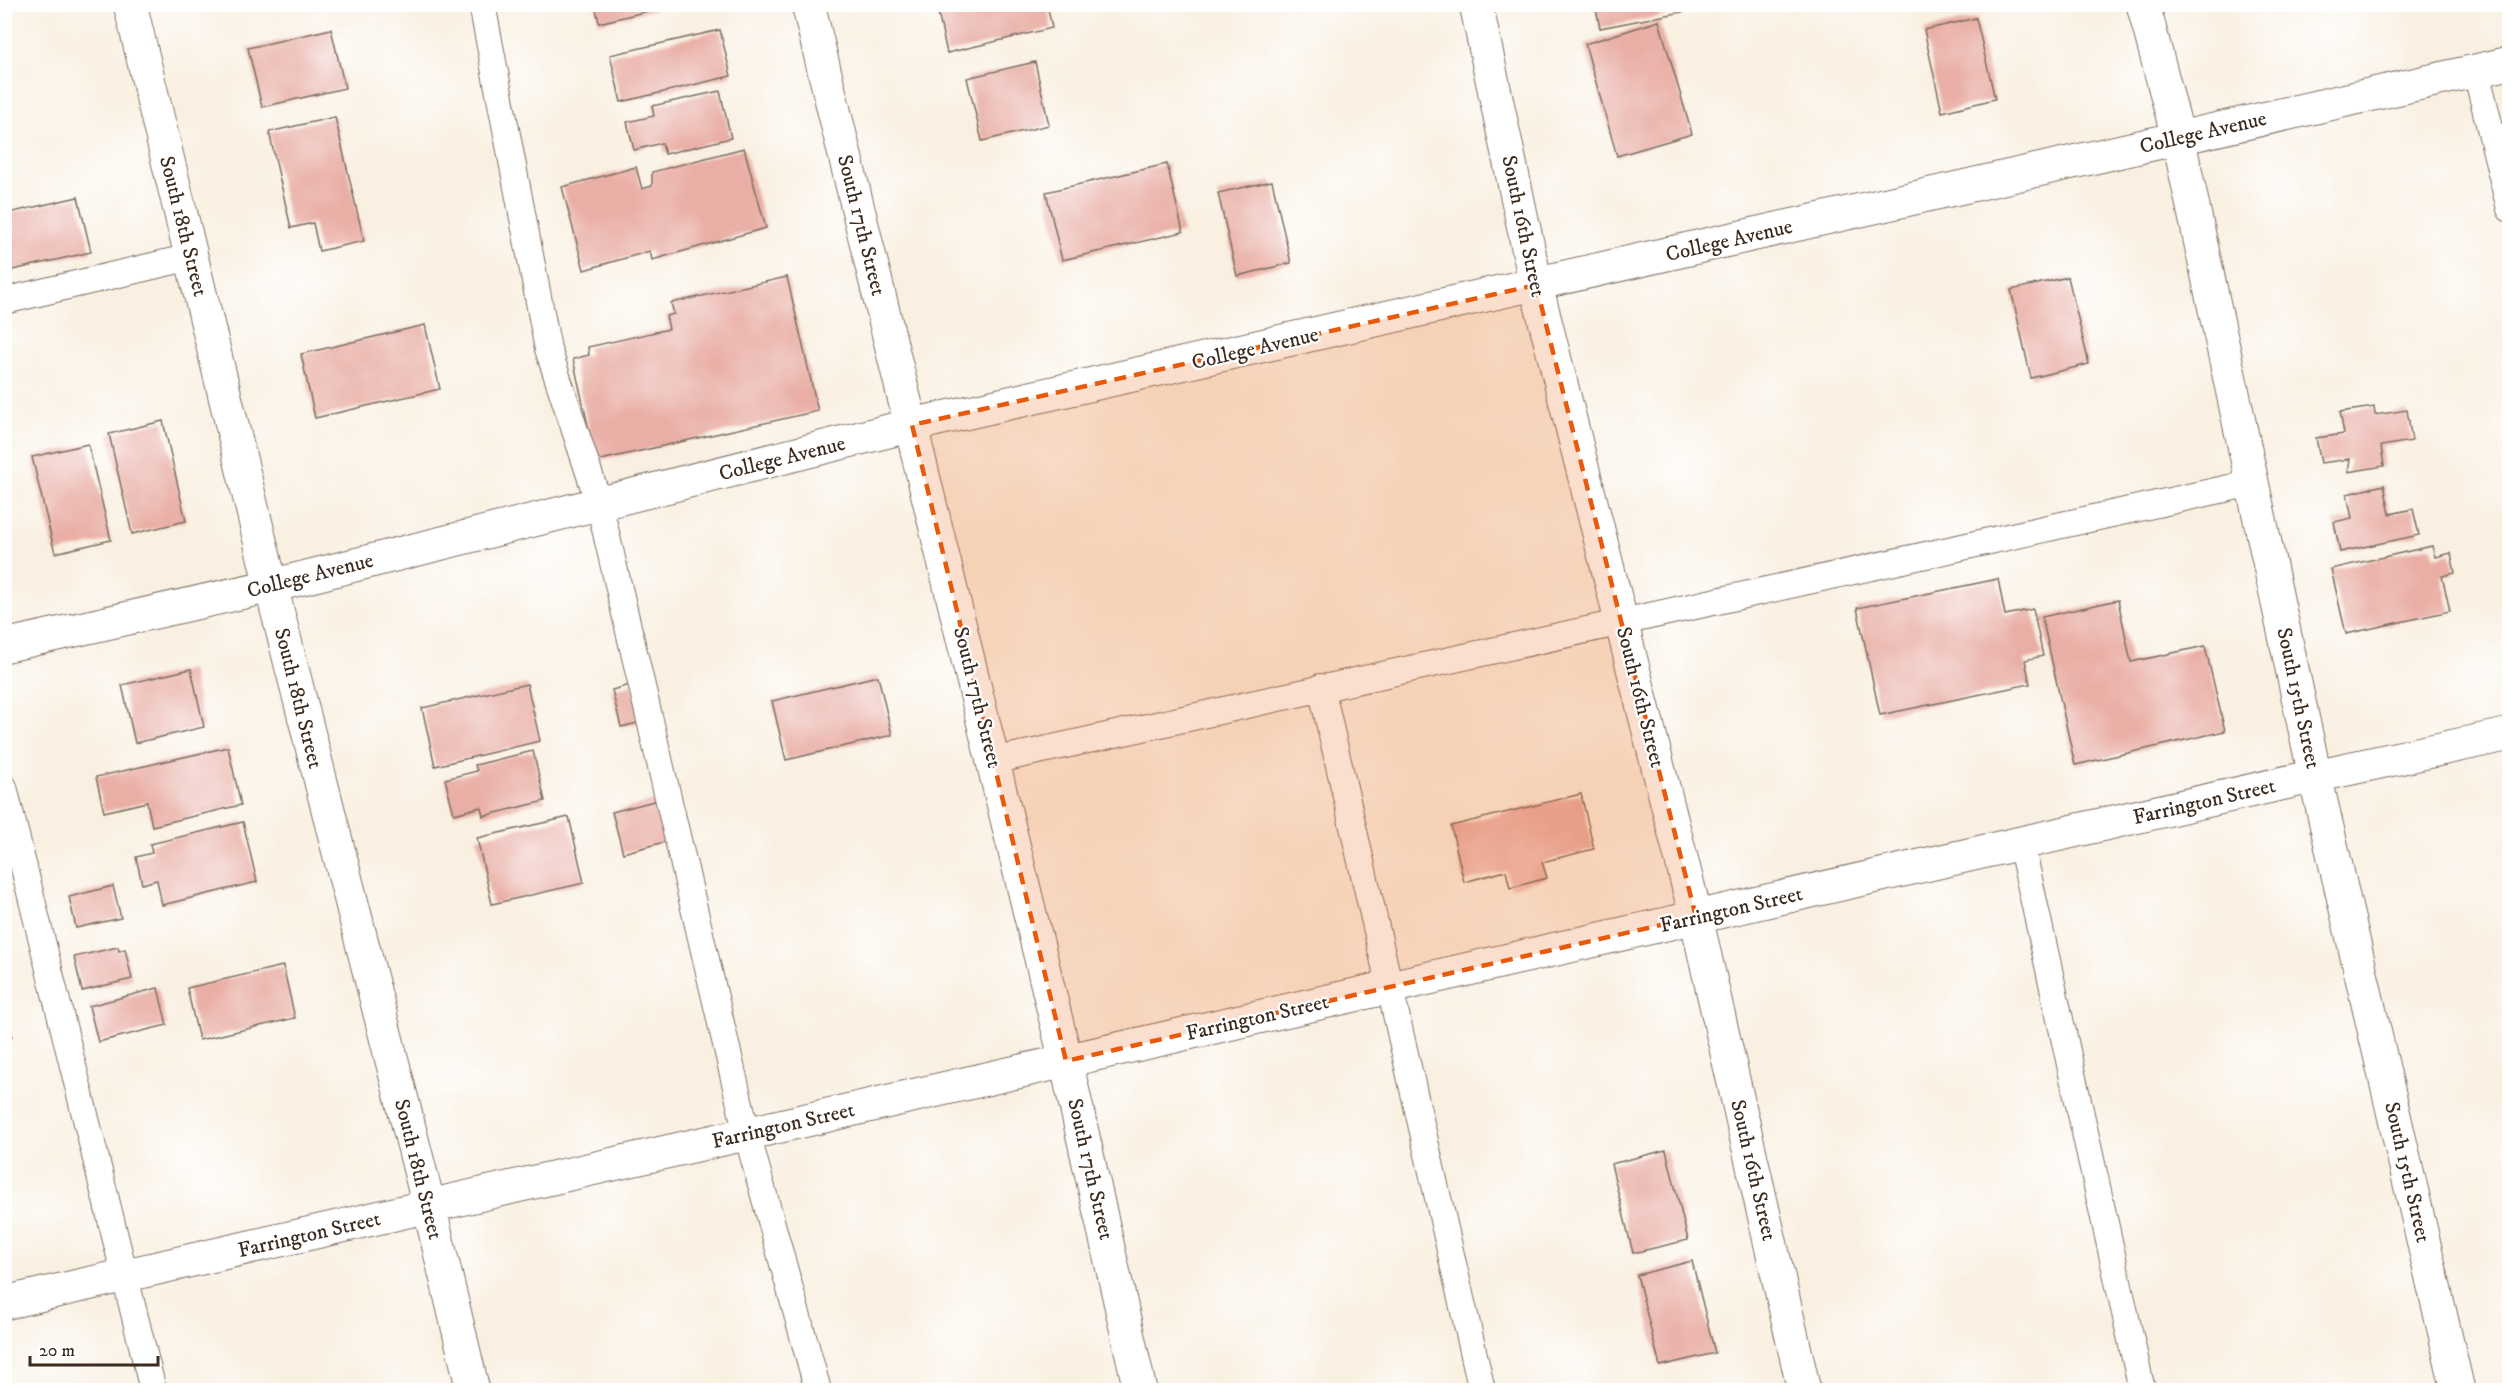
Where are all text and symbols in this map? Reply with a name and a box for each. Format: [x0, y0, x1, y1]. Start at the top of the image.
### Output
street label: College Avenue [2137, 106, 2269, 160]
street label: South 17th Street [831, 152, 891, 299]
street label: South 18th Street [153, 153, 213, 299]
street label: South 16th Street [1495, 153, 1551, 300]
street label: College Avenue [1663, 214, 1795, 268]
street label: College Avenue [1189, 322, 1321, 376]
street label: College Avenue [716, 431, 848, 487]
street label: College Avenue [244, 548, 376, 604]
street label: South 17th Street [947, 624, 1007, 771]
street label: South 16th Street [1610, 624, 1670, 771]
street label: South 18th Street [268, 625, 328, 771]
street label: South 15th Street [2270, 625, 2326, 771]
street label: Farrington Street [2130, 773, 2278, 831]
street label: Farrington Street [1657, 881, 1805, 939]
street label: Farrington Street [1183, 989, 1331, 1047]
street label: South 18th Street [388, 1096, 448, 1242]
street label: South 17th Street [1061, 1096, 1119, 1243]
street label: Farrington Street [709, 1097, 857, 1155]
street label: South 16th Street [1724, 1097, 1782, 1244]
street label: South 15th Street [2378, 1099, 2436, 1245]
street label: Farrington Street [235, 1206, 383, 1264]
scale bar [30, 1329, 158, 1367]
text: 20 m [39, 1340, 75, 1362]

